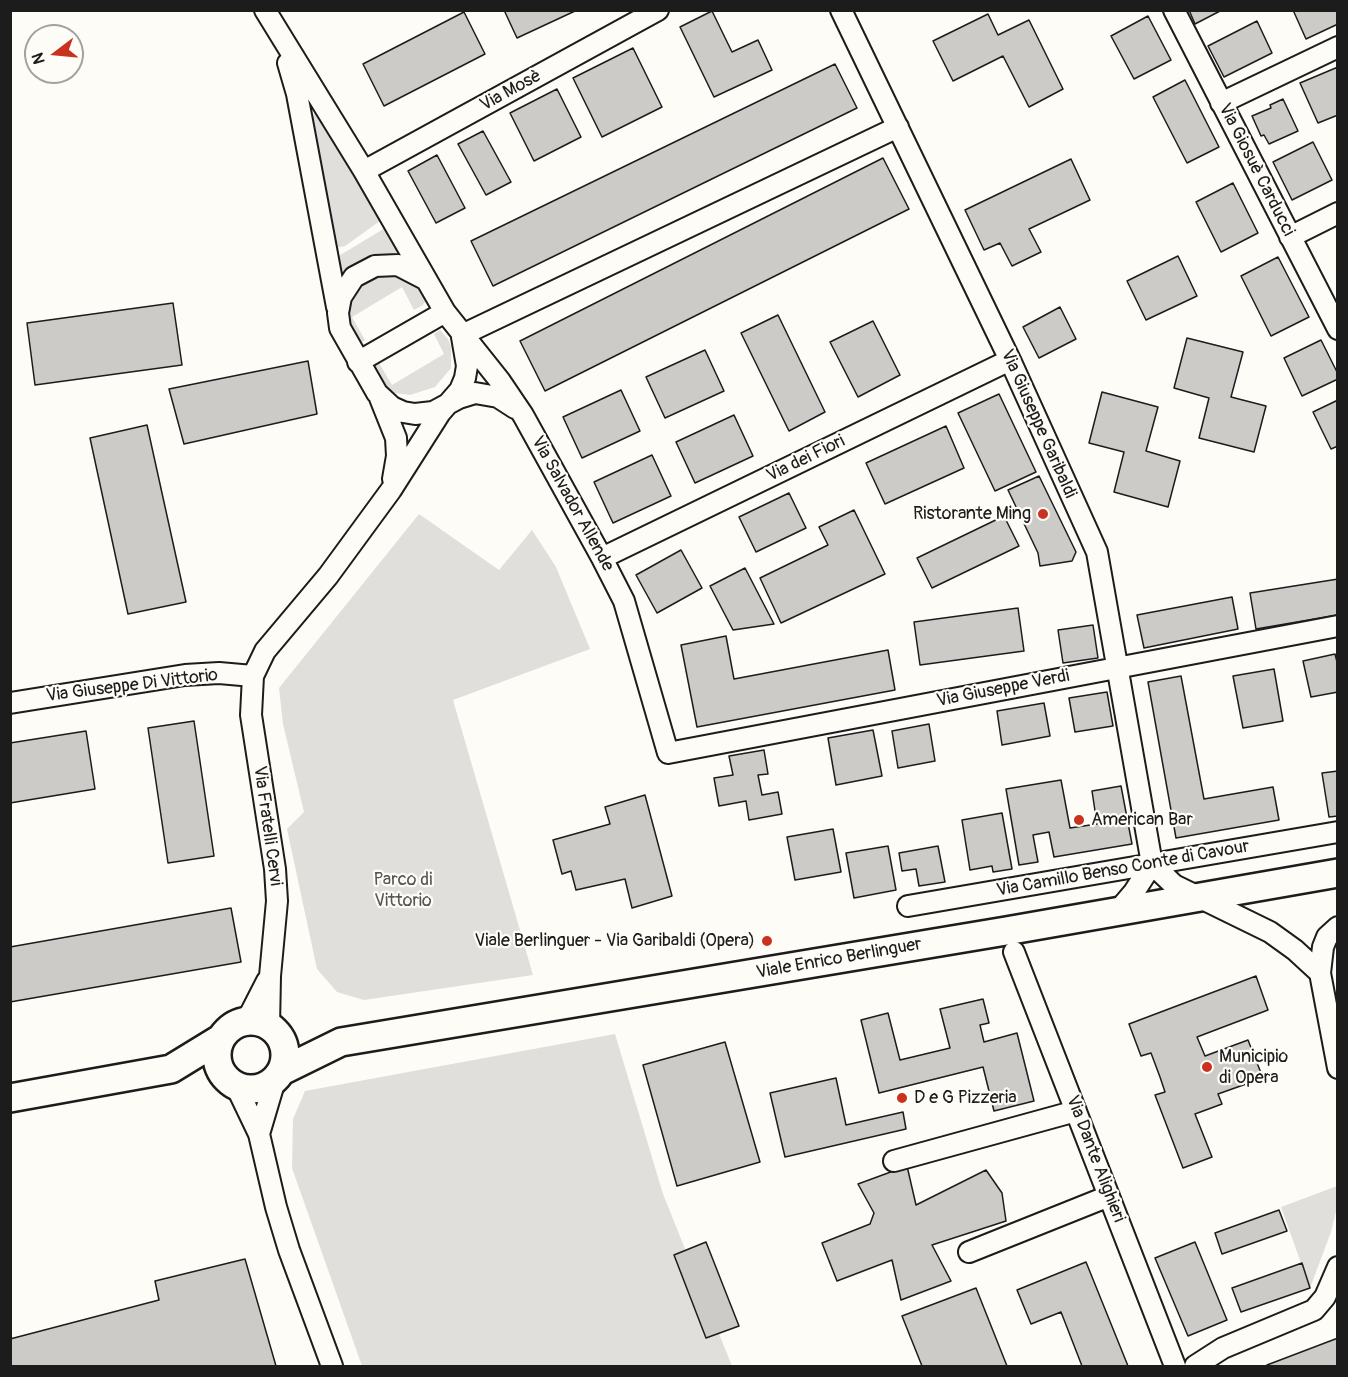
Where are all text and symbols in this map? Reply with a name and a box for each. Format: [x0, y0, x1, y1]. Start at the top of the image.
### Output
north arrow [24, 24, 84, 84]
text: N [28, 50, 50, 66]
street label: Via Mosè [477, 65, 545, 117]
street label: Via Giosuè Carducci [1213, 100, 1299, 240]
street label: Via Giuseppe Garibaldi [995, 346, 1081, 502]
street label: Via dei Fiori [763, 431, 849, 487]
street label: Via Salvador Allende [526, 433, 618, 575]
place label: Ristorante Ming [913, 503, 1031, 525]
marker: Ristorante Ming [1036, 507, 1050, 521]
street label: Via Giuseppe Di Vittorio [45, 665, 219, 707]
street label: Via Giuseppe Verdi [935, 666, 1071, 712]
street label: Via Fratelli Cervi [248, 765, 286, 887]
place label: American Bar [1091, 809, 1193, 831]
marker: American Bar [1072, 813, 1086, 827]
street label: Via Camillo Benso Conte di Cavour [995, 836, 1251, 902]
park label: Parco di Vittorio [374, 869, 432, 912]
place label: Viale Berlinguer - Via Garibaldi (Opera) [474, 930, 755, 952]
street label: Viale Enrico Berlinguer [755, 934, 923, 984]
marker: Viale Berlinguer - Via Garibaldi (Opera) [760, 934, 774, 948]
place label: Municipio di Opera [1219, 1046, 1288, 1088]
marker: Municipio di Opera [1200, 1060, 1214, 1074]
place label: D e G Pizzeria [914, 1087, 1017, 1109]
marker: D e G Pizzeria [895, 1091, 909, 1105]
street label: Via Dante Alighieri [1061, 1093, 1129, 1225]

